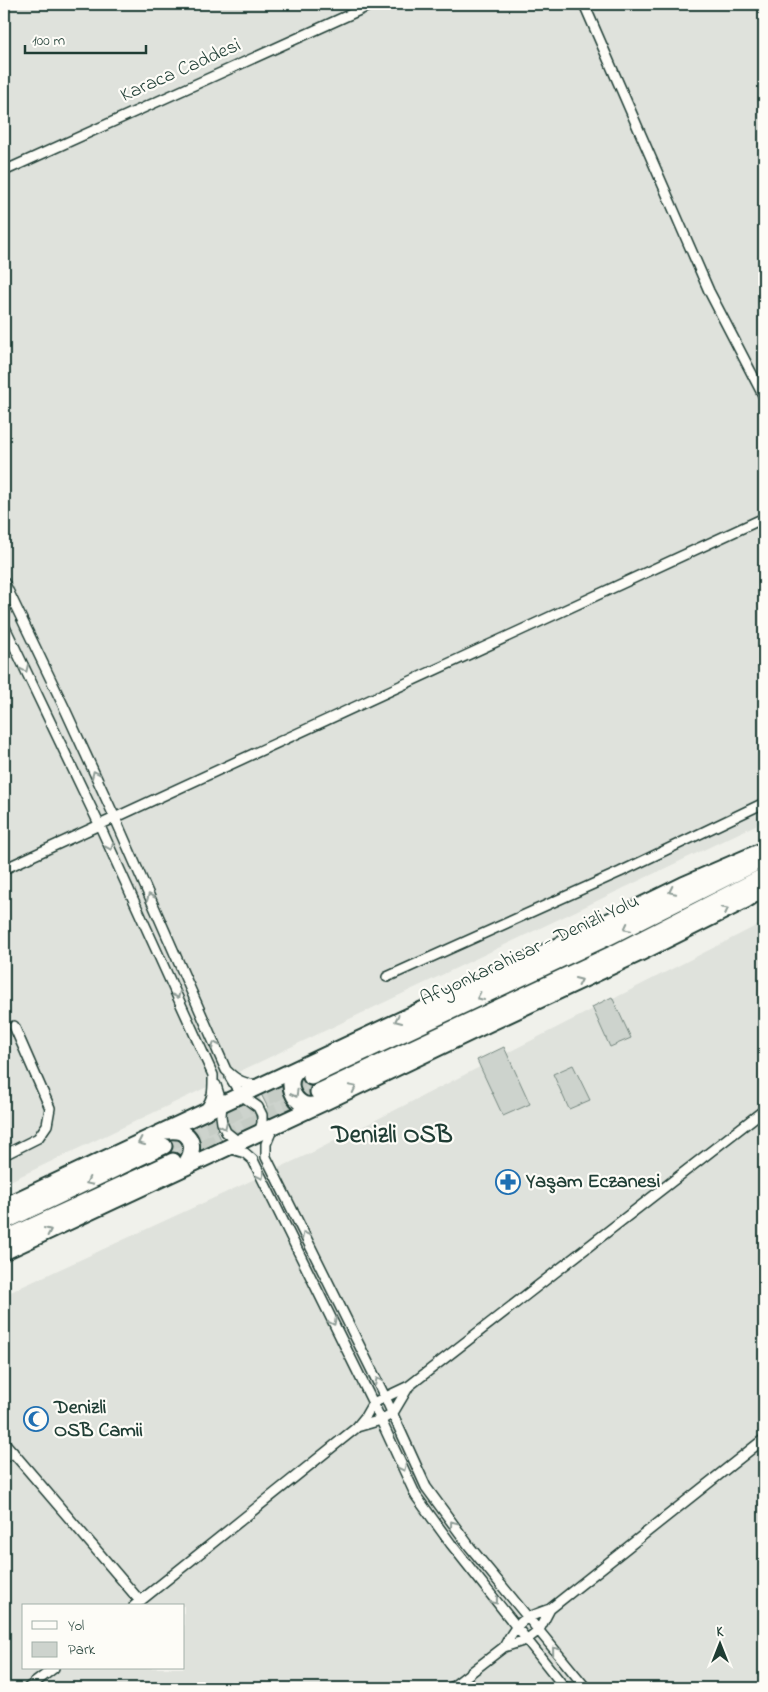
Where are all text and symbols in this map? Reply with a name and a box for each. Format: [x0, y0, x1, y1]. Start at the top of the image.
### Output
scale bar [25, 22, 146, 54]
text: 100 m [32, 30, 65, 52]
street label: Karaca Caddesi [116, 31, 246, 111]
one-way arrow [19, 664, 29, 673]
one-way arrow [90, 770, 101, 779]
one-way arrow [103, 842, 114, 851]
one-way arrow [668, 884, 677, 894]
street label: Afyonkarahisar - Denizli Yolu [416, 887, 644, 1015]
one-way arrow [145, 893, 156, 902]
one-way arrow [720, 906, 729, 916]
one-way arrow [623, 922, 632, 932]
one-way arrow [574, 978, 583, 988]
one-way arrow [170, 990, 181, 999]
one-way arrow [476, 991, 485, 1002]
one-way arrow [394, 1014, 403, 1025]
one-way arrow [211, 1041, 222, 1050]
one-way arrow [348, 1084, 357, 1094]
one-way arrow [289, 1088, 299, 1097]
district label: Denizli OSB [330, 1118, 453, 1154]
one-way arrow [218, 1121, 229, 1130]
one-way arrow [137, 1136, 146, 1147]
place label: Yaşam Eczanesi [525, 1168, 661, 1197]
pharmacy icon: Yaşam Eczanesi [495, 1169, 521, 1195]
one-way arrow [254, 1171, 265, 1180]
one-way arrow [85, 1176, 94, 1186]
one-way arrow [43, 1227, 52, 1237]
one-way arrow [301, 1232, 311, 1241]
one-way arrow [327, 1316, 337, 1325]
one-way arrow [374, 1377, 384, 1386]
place label: Denizli OSB Camii [53, 1394, 143, 1446]
mosque icon: Denizli OSB Camii [23, 1406, 49, 1432]
one-way arrow [397, 1463, 408, 1472]
one-way arrow [451, 1521, 459, 1530]
one-way arrow [490, 1595, 498, 1604]
legend [22, 1604, 185, 1670]
text: Yol [68, 1615, 84, 1637]
north arrow [696, 1620, 746, 1670]
text: K [717, 1622, 725, 1643]
text: Park [68, 1639, 96, 1661]
one-way arrow [553, 1647, 561, 1656]

